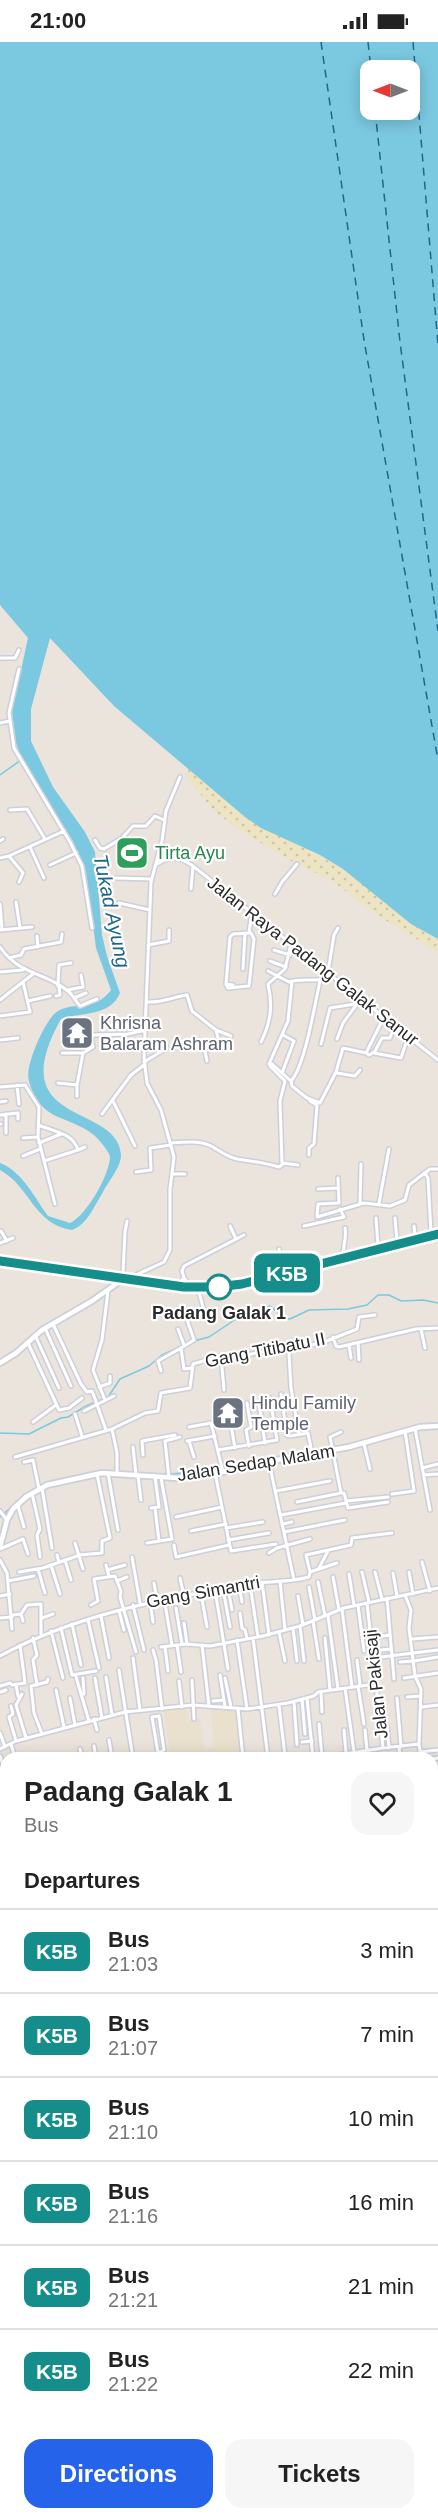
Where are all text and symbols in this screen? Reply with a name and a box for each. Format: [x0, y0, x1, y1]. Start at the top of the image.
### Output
text: 21:00 [30, 8, 86, 33]
north arrow [360, 60, 420, 120]
map controls [360, 60, 420, 120]
sports icon: Tirta Ayu [114, 835, 150, 871]
place label: Tirta Ayu [155, 843, 225, 863]
water label: Tukad Ayung [89, 852, 135, 970]
street label: Jalan Raya Padang Galak Sanur [204, 872, 422, 1050]
place label: Khrisna Balaram Ashram [100, 1013, 233, 1054]
temple icon: Khrisna Balaram Ashram [59, 1015, 95, 1051]
line badge: K5B [252, 1254, 322, 1292]
text: K5B [266, 1262, 308, 1285]
marker: Padang Galak 1 [206, 1274, 232, 1300]
place label: Padang Galak 1 [152, 1303, 286, 1323]
street label: Gang Titibatu II [203, 1329, 327, 1371]
place label: Hindu Family Temple [251, 1393, 356, 1434]
temple icon: Hindu Family Temple [210, 1395, 246, 1431]
street label: Jalan Sedap Malam [176, 1441, 336, 1485]
street label: Gang Simantri [145, 1572, 261, 1612]
street label: Jalan Pakisaji [360, 1628, 392, 1740]
button: heart [351, 1772, 414, 1835]
text: Padang Galak 1 [24, 1776, 233, 1807]
text: Bus [24, 1814, 58, 1836]
text: Departures [24, 1868, 140, 1893]
text: Bus [108, 1927, 150, 1952]
text: 3 min [360, 1938, 414, 1963]
text: K5B [36, 1940, 78, 1963]
text: 21:03 [108, 1953, 158, 1975]
text: Bus [108, 2011, 150, 2036]
text: 7 min [360, 2022, 414, 2047]
text: K5B [36, 2024, 78, 2047]
text: 21:07 [108, 2037, 158, 2059]
text: Bus [108, 2095, 150, 2120]
text: 10 min [348, 2106, 414, 2131]
text: K5B [36, 2108, 78, 2131]
text: 21:10 [108, 2121, 158, 2143]
text: Bus [108, 2179, 150, 2204]
text: 16 min [348, 2190, 414, 2215]
text: K5B [36, 2192, 78, 2215]
text: 21:16 [108, 2205, 158, 2227]
text: Bus [108, 2263, 150, 2288]
text: 21 min [348, 2274, 414, 2299]
text: K5B [36, 2276, 78, 2299]
text: 21:21 [108, 2289, 158, 2311]
text: Bus [108, 2347, 150, 2372]
text: 22 min [348, 2358, 414, 2383]
text: K5B [36, 2360, 78, 2383]
text: 21:22 [108, 2373, 158, 2395]
button: Directions [24, 2439, 213, 2508]
button: Tickets [225, 2439, 414, 2508]

